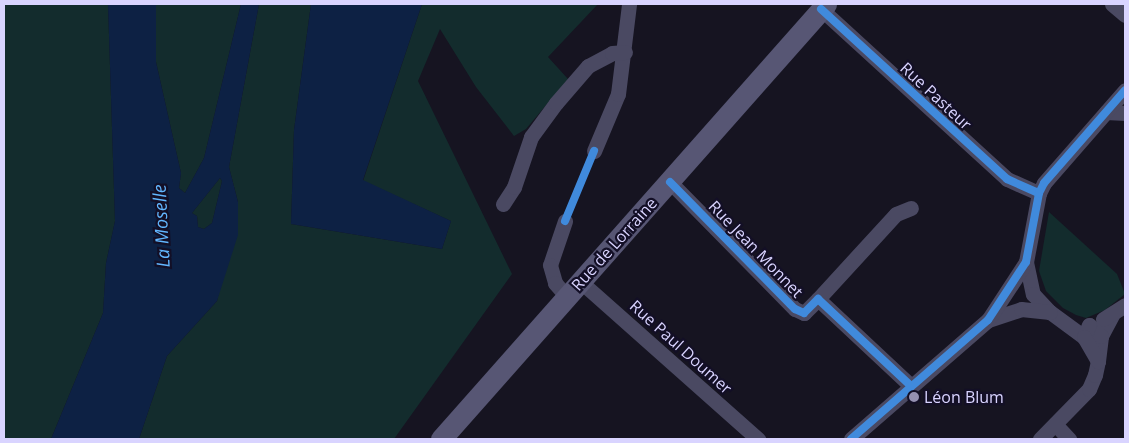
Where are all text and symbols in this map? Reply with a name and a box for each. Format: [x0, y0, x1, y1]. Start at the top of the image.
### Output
street label: Rue Pasteur [897, 58, 975, 134]
water label: La Moselle [148, 184, 174, 268]
street label: Rue de Lorraine [567, 194, 661, 294]
street label: Rue Jean Monnet [705, 197, 807, 301]
street label: Rue Paul Doumer [626, 296, 736, 398]
place label: Léon Blum [924, 387, 1004, 407]
marker: Léon Blum [908, 391, 920, 403]

